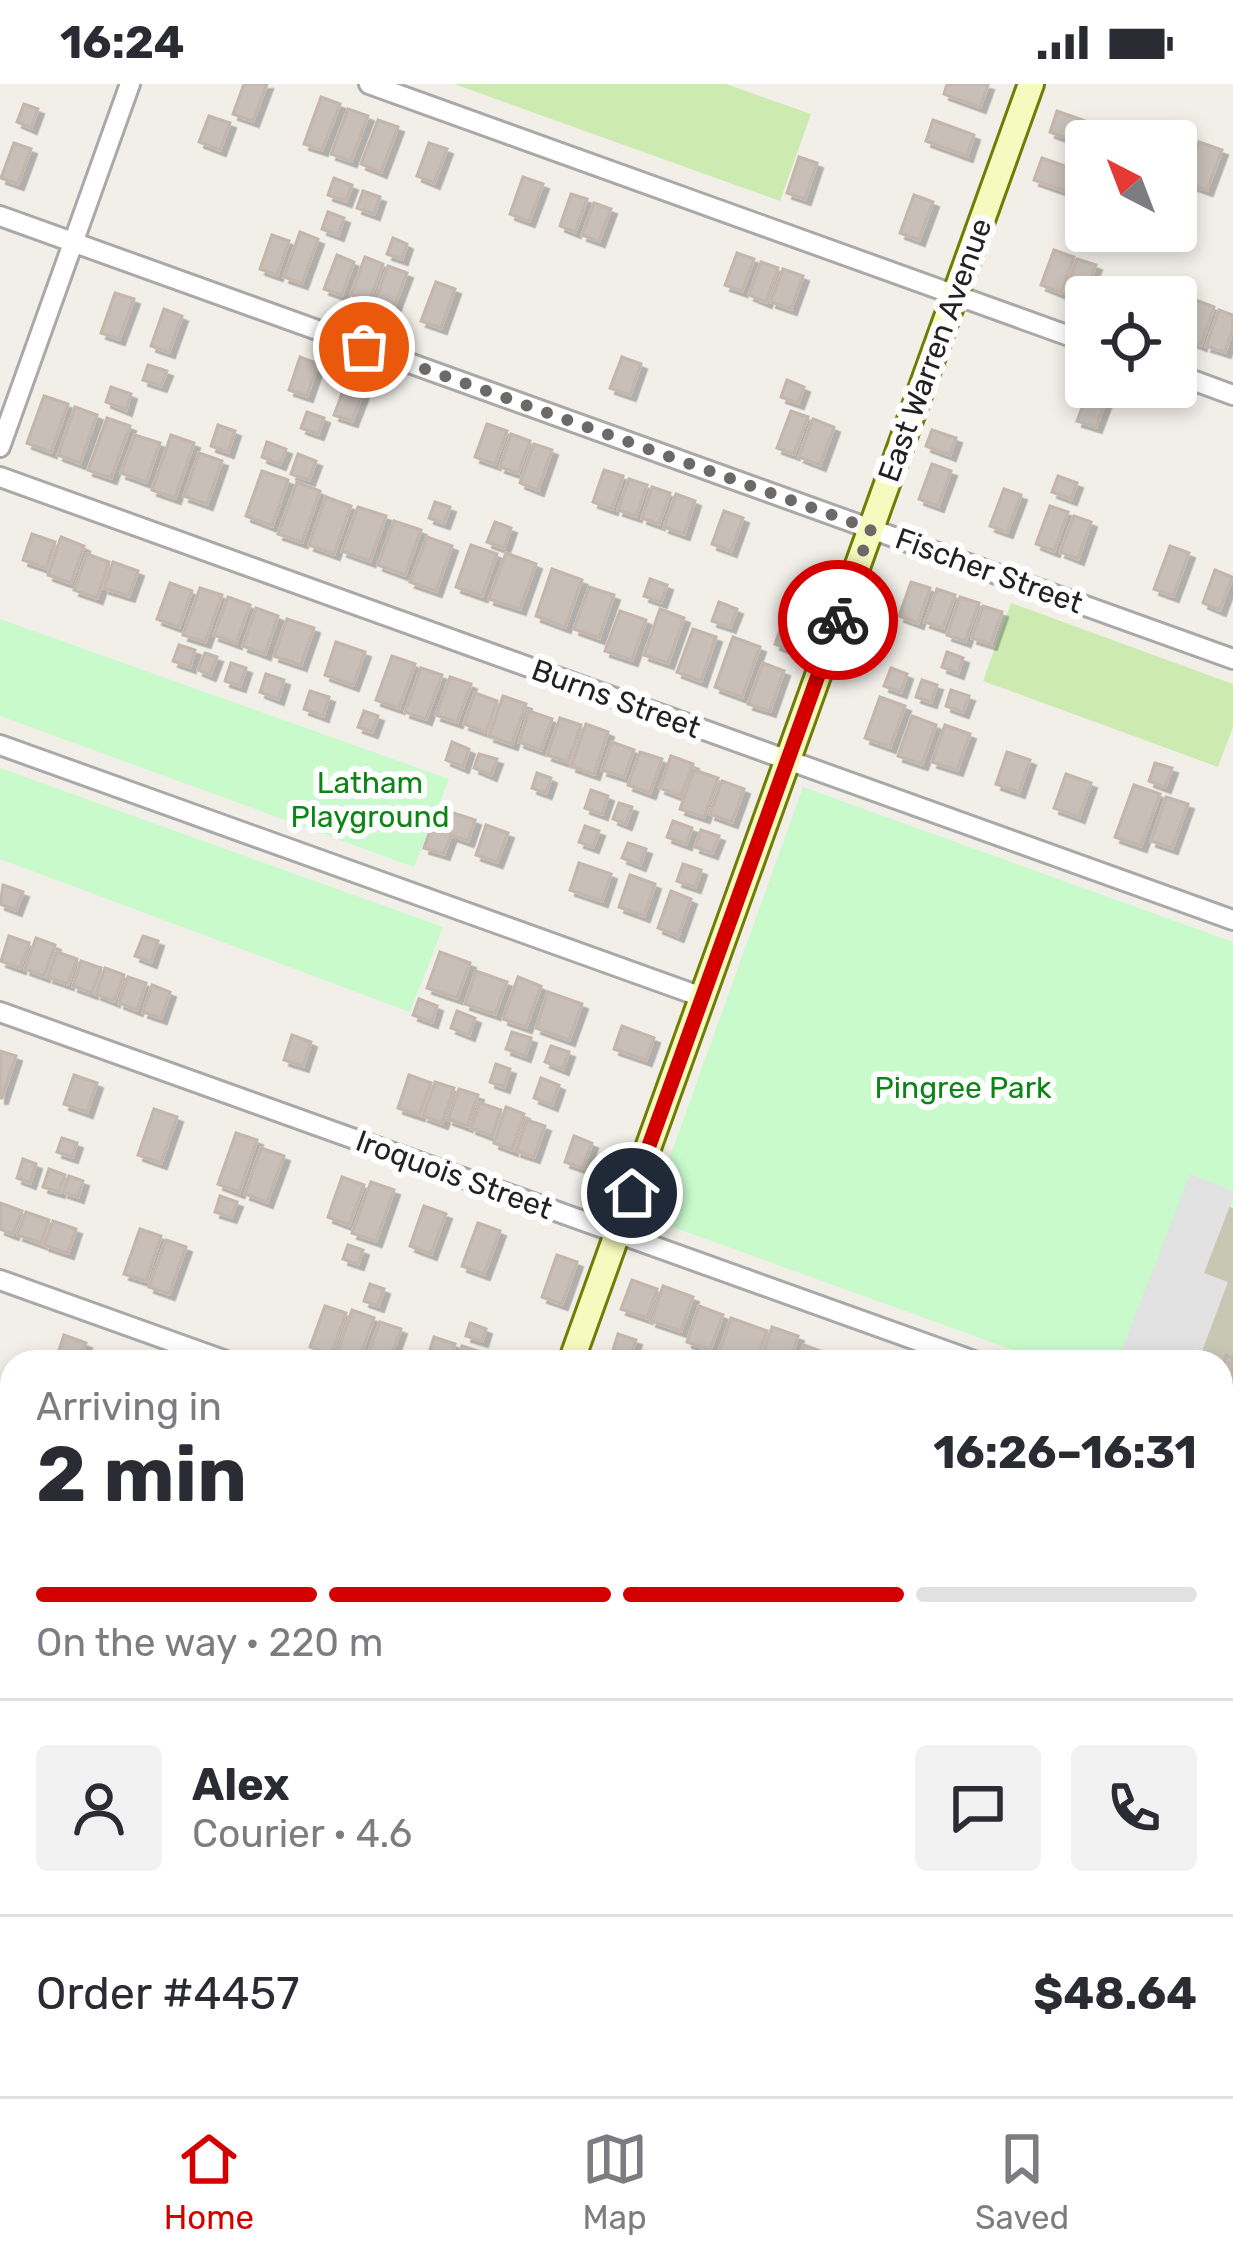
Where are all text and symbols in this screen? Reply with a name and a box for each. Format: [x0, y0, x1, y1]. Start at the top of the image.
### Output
text: 16:24 [60, 16, 185, 69]
north arrow [1065, 120, 1197, 252]
map controls [1065, 120, 1197, 408]
street label: East Warren Avenue [871, 213, 999, 487]
button: locate [1065, 276, 1197, 408]
pin [313, 296, 415, 398]
icon: bag [331, 314, 397, 380]
street label: Fischer Street [891, 520, 1088, 622]
courier [778, 560, 898, 680]
icon: bike [805, 587, 871, 653]
street label: Burns Street [527, 652, 706, 746]
park label: Latham Playground [290, 765, 450, 835]
park label: Pingree Park [874, 1070, 1052, 1106]
street label: Iroquois Street [351, 1123, 557, 1227]
pin [581, 1142, 683, 1244]
icon: home [599, 1160, 665, 1226]
text: Arriving in [36, 1384, 222, 1430]
text: 16:26–16:31 [933, 1426, 1197, 1479]
text: 2 min [36, 1428, 247, 1521]
text: On the way · 220 m [36, 1620, 383, 1666]
button: person [36, 1745, 162, 1871]
button: chat [915, 1745, 1041, 1871]
button: phone [1071, 1745, 1197, 1871]
text: Alex [192, 1758, 290, 1811]
text: Courier · 4.6 [192, 1811, 412, 1857]
text: Order #4457 [36, 1967, 299, 2020]
text: $48.64 [1033, 1967, 1197, 2020]
tab: Home [164, 2126, 254, 2237]
tab: Map [582, 2126, 648, 2237]
tab: Saved [975, 2126, 1069, 2237]

